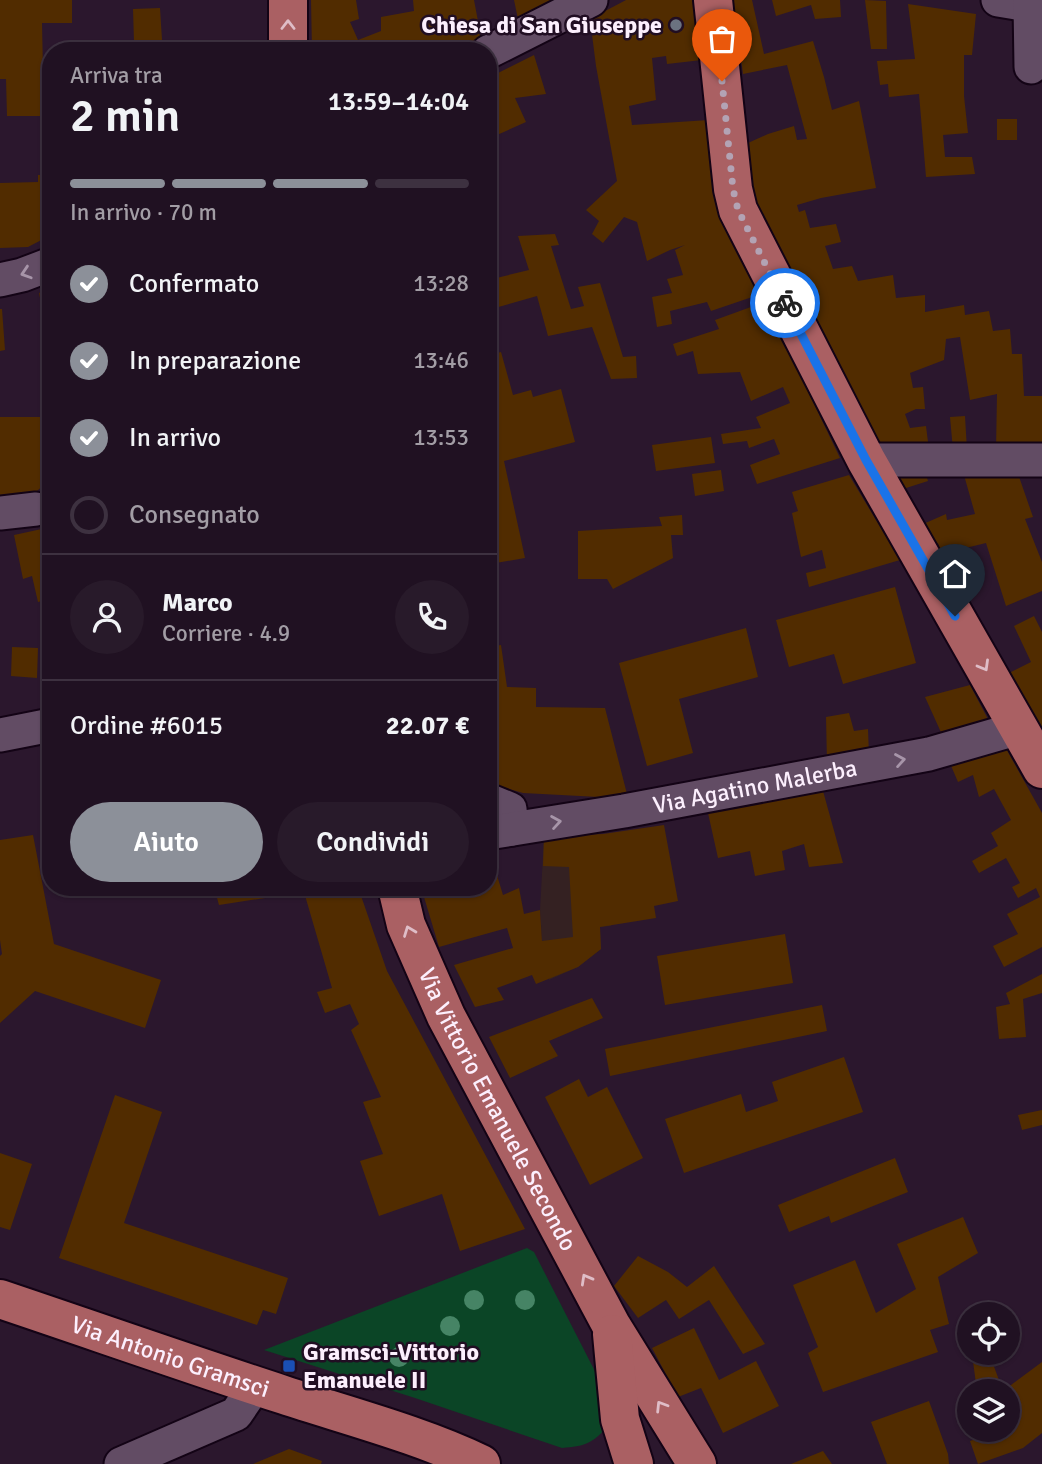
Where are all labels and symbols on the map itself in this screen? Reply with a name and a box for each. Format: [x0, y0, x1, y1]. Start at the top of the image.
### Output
pin [692, 9, 752, 81]
place label: Chiesa di San Giuseppe [421, 10, 662, 40]
marker: Chiesa di San Giuseppe [668, 17, 684, 33]
one-way arrow [280, 20, 296, 30]
one-way arrow [20, 265, 32, 279]
courier [750, 268, 820, 338]
pin [925, 544, 985, 616]
one-way arrow [976, 659, 989, 671]
street label: Via Agatino Malerba [651, 753, 859, 820]
one-way arrow [894, 753, 906, 768]
one-way arrow [550, 815, 561, 830]
one-way arrow [404, 925, 418, 937]
street label: Via Vittorio Emanuele Secondo [412, 963, 584, 1256]
one-way arrow [581, 1274, 594, 1286]
street label: Via Antonio Gramsci [67, 1309, 273, 1404]
place label: Gramsci-Vittorio Emanuele II [303, 1337, 479, 1395]
marker: Gramsci-Vittorio Emanuele II [281, 1358, 297, 1374]
one-way arrow [656, 1401, 669, 1414]

